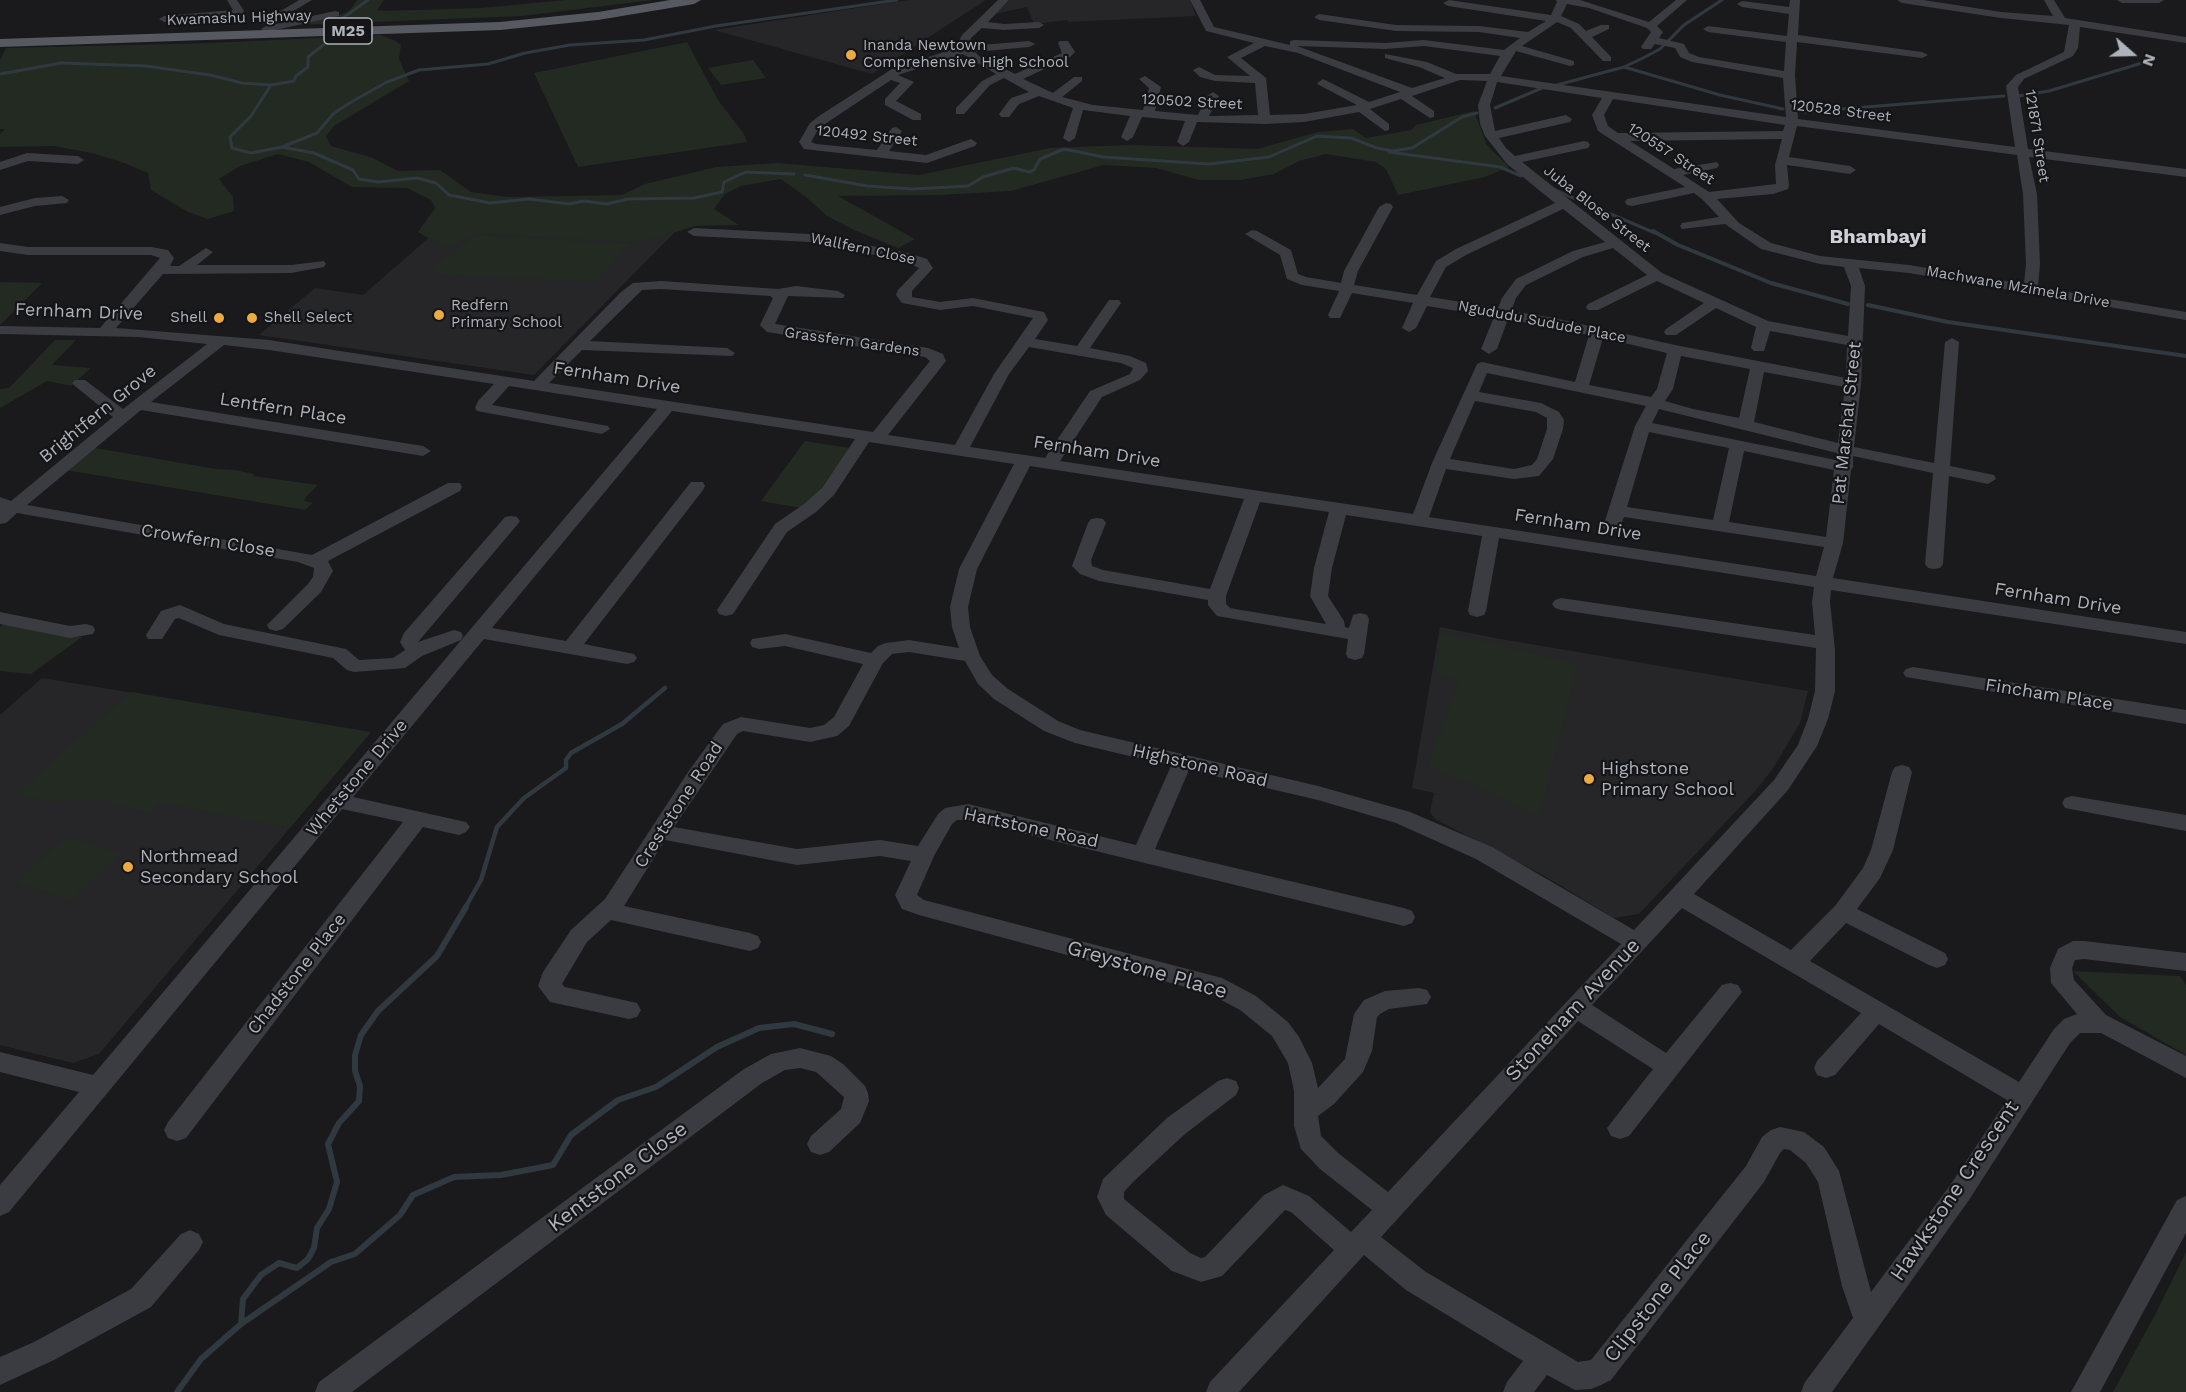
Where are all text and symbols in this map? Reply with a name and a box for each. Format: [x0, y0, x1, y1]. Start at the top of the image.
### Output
street label: Kwamashu Highway [166, 6, 312, 30]
road number: M25 [324, 18, 372, 44]
north arrow [2102, 24, 2162, 84]
place label: Inanda Newtown Comprehensive High School [863, 37, 1068, 72]
marker: Inanda Newtown Comprehensive High School [844, 48, 858, 62]
text: N [2138, 51, 2160, 69]
street label: 121871 Street [2021, 88, 2053, 184]
street label: 120502 Street [1141, 90, 1243, 114]
street label: 120528 Street [1790, 96, 1892, 126]
street label: 120557 Street [1624, 119, 1718, 189]
street label: 120492 Street [816, 122, 918, 150]
street label: Juba Blose Street [1540, 162, 1654, 256]
district label: Bhambayi [1830, 225, 1926, 249]
street label: Wallfern Close [809, 229, 917, 269]
street label: Machwane Mzimela Drive [1925, 262, 2111, 312]
place label: Redfern Primary School [451, 297, 562, 332]
street label: Ngududu Sudude Place [1457, 297, 1627, 347]
street label: Fernham Drive [15, 299, 143, 325]
marker: Redfern Primary School [432, 308, 446, 322]
place label: Shell [170, 309, 207, 327]
place label: Shell Select [264, 309, 352, 327]
marker: Shell [212, 311, 226, 325]
marker: Shell Select [245, 311, 259, 325]
street label: Grassfern Gardens [783, 324, 921, 360]
street label: Pat Marshal Street [1828, 341, 1866, 505]
street label: Fernham Drive [552, 357, 682, 399]
street label: Brightfern Grove [35, 360, 161, 468]
street label: Lentfern Place [218, 388, 348, 430]
street label: Fernham Drive [1032, 431, 1162, 473]
street label: Fernham Drive [1513, 504, 1643, 546]
street label: Crowfern Close [139, 520, 277, 562]
street label: Fernham Drive [1993, 578, 2123, 620]
street label: Fincham Place [1984, 674, 2114, 716]
street label: Whetstone Drive [302, 715, 412, 841]
street label: Creststone Road [630, 738, 728, 872]
street label: Highstone Road [1130, 740, 1270, 792]
place label: Highstone Primary School [1601, 758, 1734, 800]
marker: Highstone Primary School [1582, 772, 1596, 786]
street label: Hartstone Road [962, 803, 1100, 853]
place label: Northmead Secondary School [140, 846, 298, 888]
marker: Northmead Secondary School [121, 860, 135, 874]
street label: Chadstone Place [243, 909, 351, 1039]
street label: Stoneham Avenue [1500, 933, 1646, 1087]
street label: Greystone Place [1064, 935, 1230, 1005]
street label: Hawkstone Crescent [1885, 1096, 2025, 1286]
street label: Kentstone Close [543, 1116, 693, 1238]
street label: Clipstone Place [1599, 1226, 1717, 1368]

